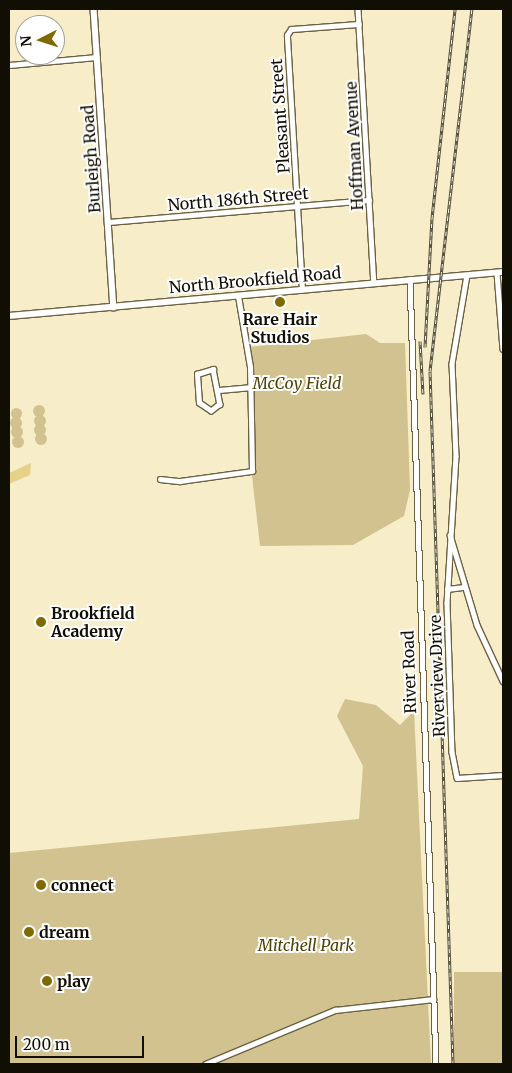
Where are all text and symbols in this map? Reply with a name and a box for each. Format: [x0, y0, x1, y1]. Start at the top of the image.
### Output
north arrow [15, 15, 65, 65]
text: N [17, 35, 36, 48]
street label: Pleasant Street [266, 58, 294, 174]
street label: Hoffman Avenue [341, 81, 367, 211]
street label: Burleigh Road [78, 104, 104, 214]
street label: North 186th Street [167, 183, 309, 215]
street label: North Brookfield Road [168, 263, 342, 297]
marker: Rare Hair Studios [274, 296, 286, 308]
place label: Rare Hair Studios [243, 309, 317, 347]
park label: McCoy Field [253, 373, 341, 393]
place label: Brookfield Academy [51, 603, 135, 641]
street label: Riverview Drive [425, 614, 449, 738]
marker: Brookfield Academy [35, 616, 47, 628]
street label: River Road [398, 630, 420, 714]
place label: connect [51, 875, 114, 895]
marker: connect [35, 879, 47, 891]
place label: dream [39, 922, 90, 942]
marker: dream [23, 926, 35, 938]
park label: Mitchell Park [258, 935, 354, 955]
place label: play [57, 971, 90, 991]
marker: play [41, 975, 53, 987]
scale bar [18, 1026, 146, 1058]
text: 200 m [23, 1035, 70, 1054]

